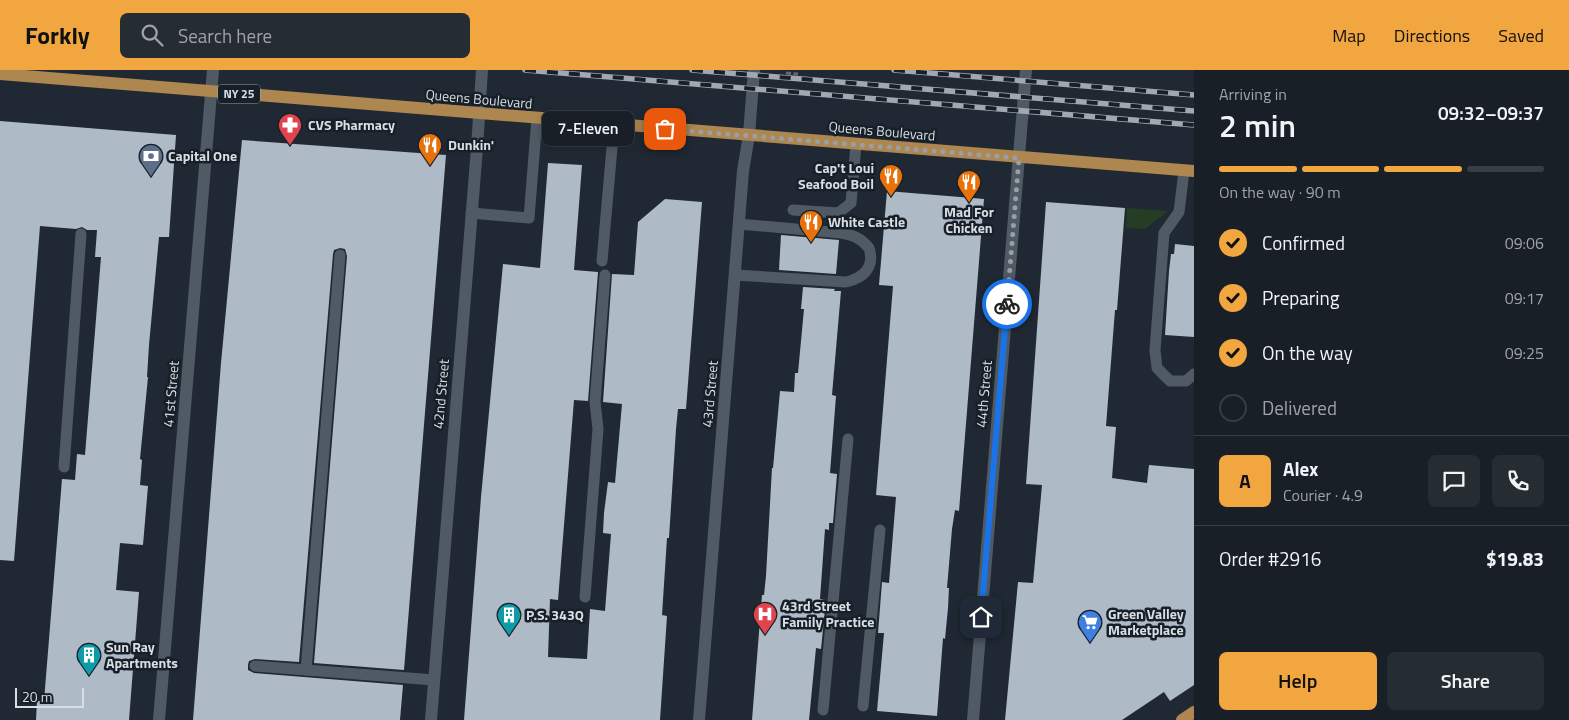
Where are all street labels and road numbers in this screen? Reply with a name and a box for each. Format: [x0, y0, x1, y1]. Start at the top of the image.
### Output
street label: Queens Boulevard [425, 83, 533, 114]
road number: NY 25 [218, 84, 260, 104]
street label: Queens Boulevard [828, 115, 936, 146]
street label: 42nd Street [427, 358, 454, 430]
street label: 44th Street [970, 359, 997, 428]
street label: 41st Street [157, 360, 184, 428]
street label: 43rd Street [696, 360, 723, 428]

